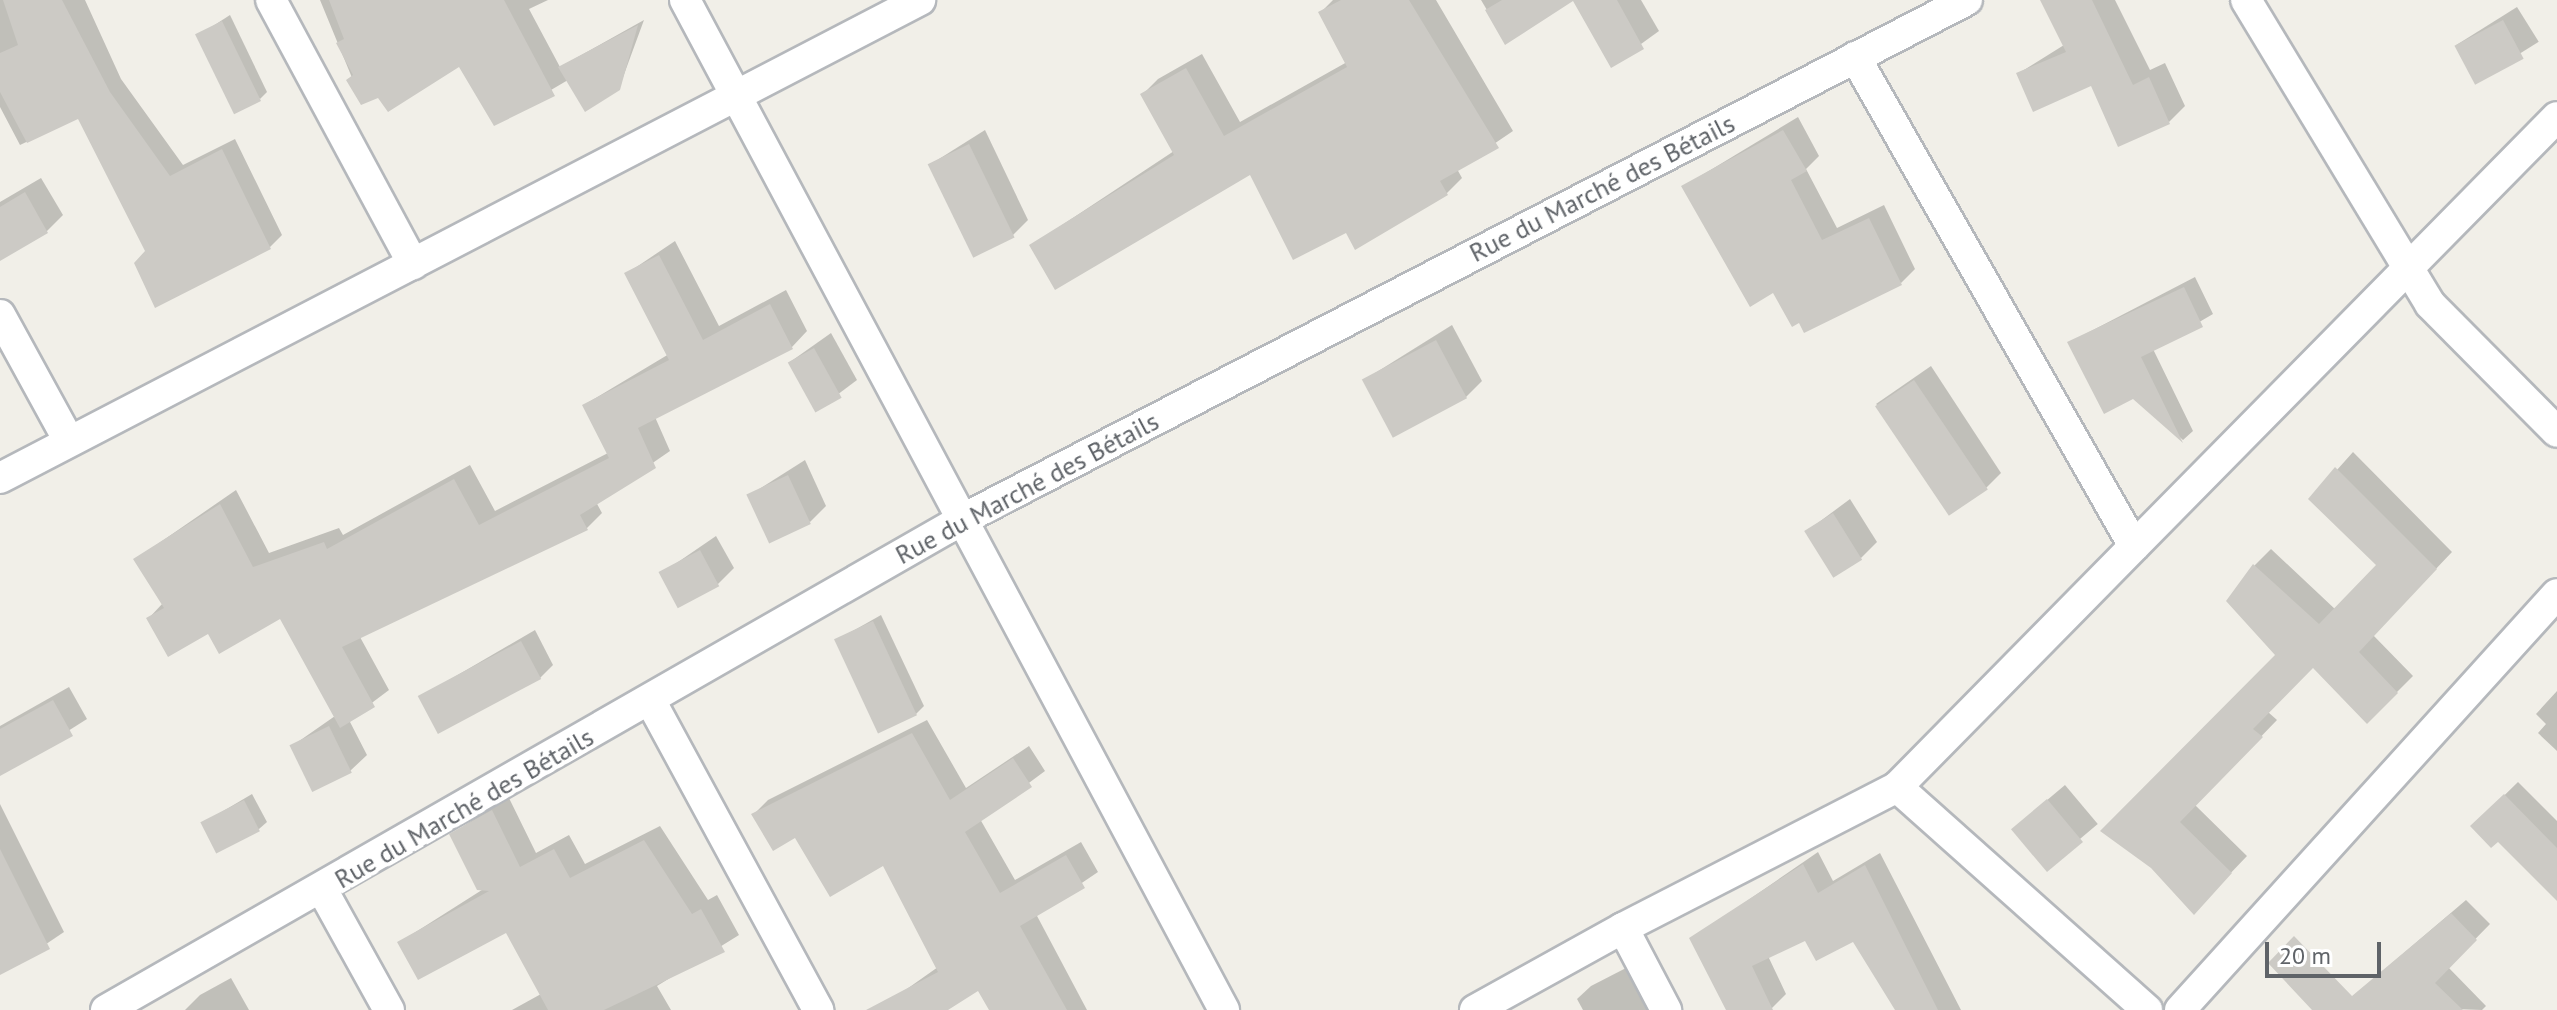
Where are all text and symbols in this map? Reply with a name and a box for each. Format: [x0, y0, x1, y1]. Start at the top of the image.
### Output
street label: Rue du Marché des Bétails [1464, 107, 1740, 269]
street label: Rue du Marché des Bétails [890, 405, 1164, 571]
street label: Rue du Marché des Bétails [329, 721, 599, 895]
scale bar [2269, 926, 2385, 976]
text: 20 m [2279, 940, 2331, 971]

